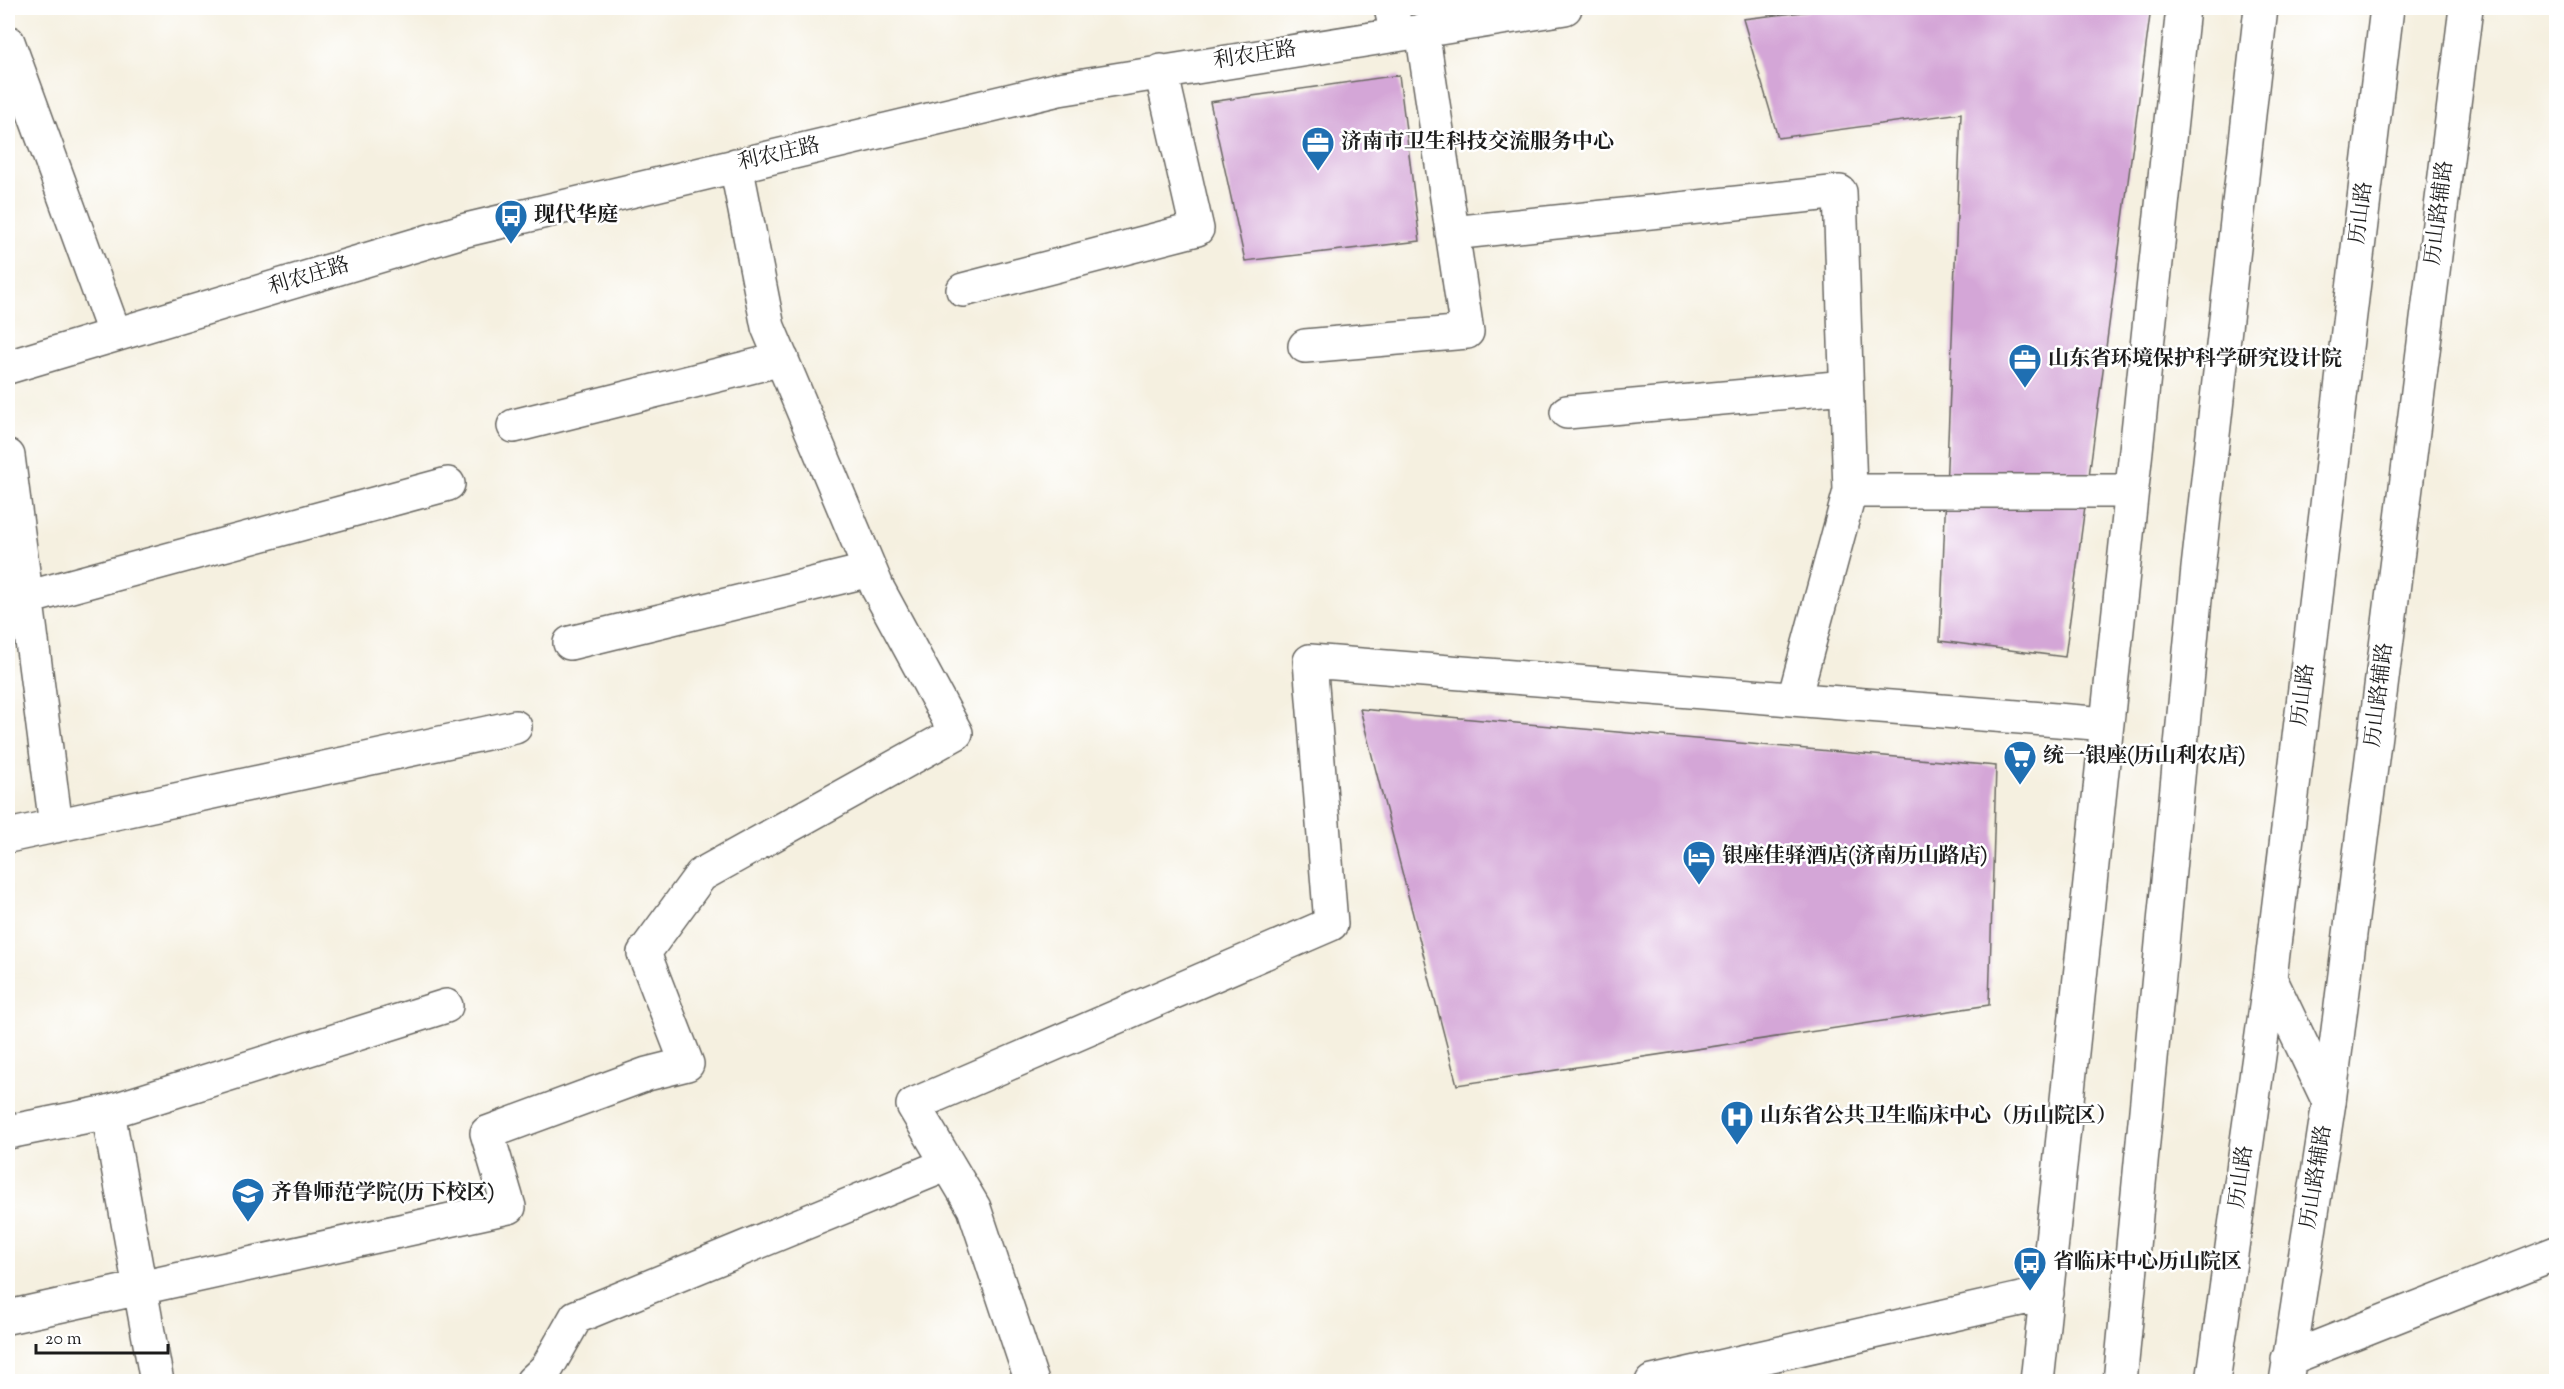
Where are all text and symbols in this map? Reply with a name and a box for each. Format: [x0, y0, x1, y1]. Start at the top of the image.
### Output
street label: 利农庄路 [1211, 35, 1299, 77]
office icon: 济南市卫生科技交流服务中心 [1300, 125, 1336, 172]
place label: 济南市卫生科技交流服务中心 [1341, 128, 1614, 158]
street label: 利农庄路 [735, 131, 823, 179]
street label: 历山路辅路 [2419, 159, 2461, 267]
street label: 历山路 [2343, 180, 2381, 246]
bus stop icon: 现代华庭 [493, 198, 529, 245]
place label: 现代华庭 [534, 201, 618, 231]
street label: 利农庄路 [264, 250, 354, 304]
office icon: 山东省环境保护科学研究设计院 [2007, 342, 2043, 389]
place label: 山东省环境保护科学研究设计院 [2048, 345, 2342, 375]
street label: 历山路辅路 [2359, 641, 2401, 749]
street label: 历山路 [2285, 662, 2323, 728]
supermarket icon: 统一银座(历山利农店) [2002, 739, 2038, 786]
place label: 统一银座(历山利农店) [2043, 742, 2246, 772]
hotel icon: 银座佳驿酒店(济南历山路店) [1681, 839, 1717, 886]
place label: 银座佳驿酒店(济南历山路店) [1722, 842, 1988, 872]
hospital icon: 山东省公共卫生临床中心（历山院区） [1719, 1099, 1755, 1146]
place label: 山东省公共卫生临床中心（历山院区） [1760, 1102, 2117, 1132]
street label: 历山路辅路 [2294, 1123, 2340, 1231]
street label: 历山路 [2223, 1144, 2261, 1210]
school or university icon: 齐鲁师范学院(历下校区) [230, 1176, 266, 1223]
place label: 齐鲁师范学院(历下校区) [271, 1179, 495, 1209]
bus stop icon: 省临床中心历山院区 [2012, 1245, 2048, 1292]
place label: 省临床中心历山院区 [2053, 1248, 2242, 1278]
scale bar [36, 1317, 168, 1355]
text: 20 m [45, 1327, 82, 1353]

